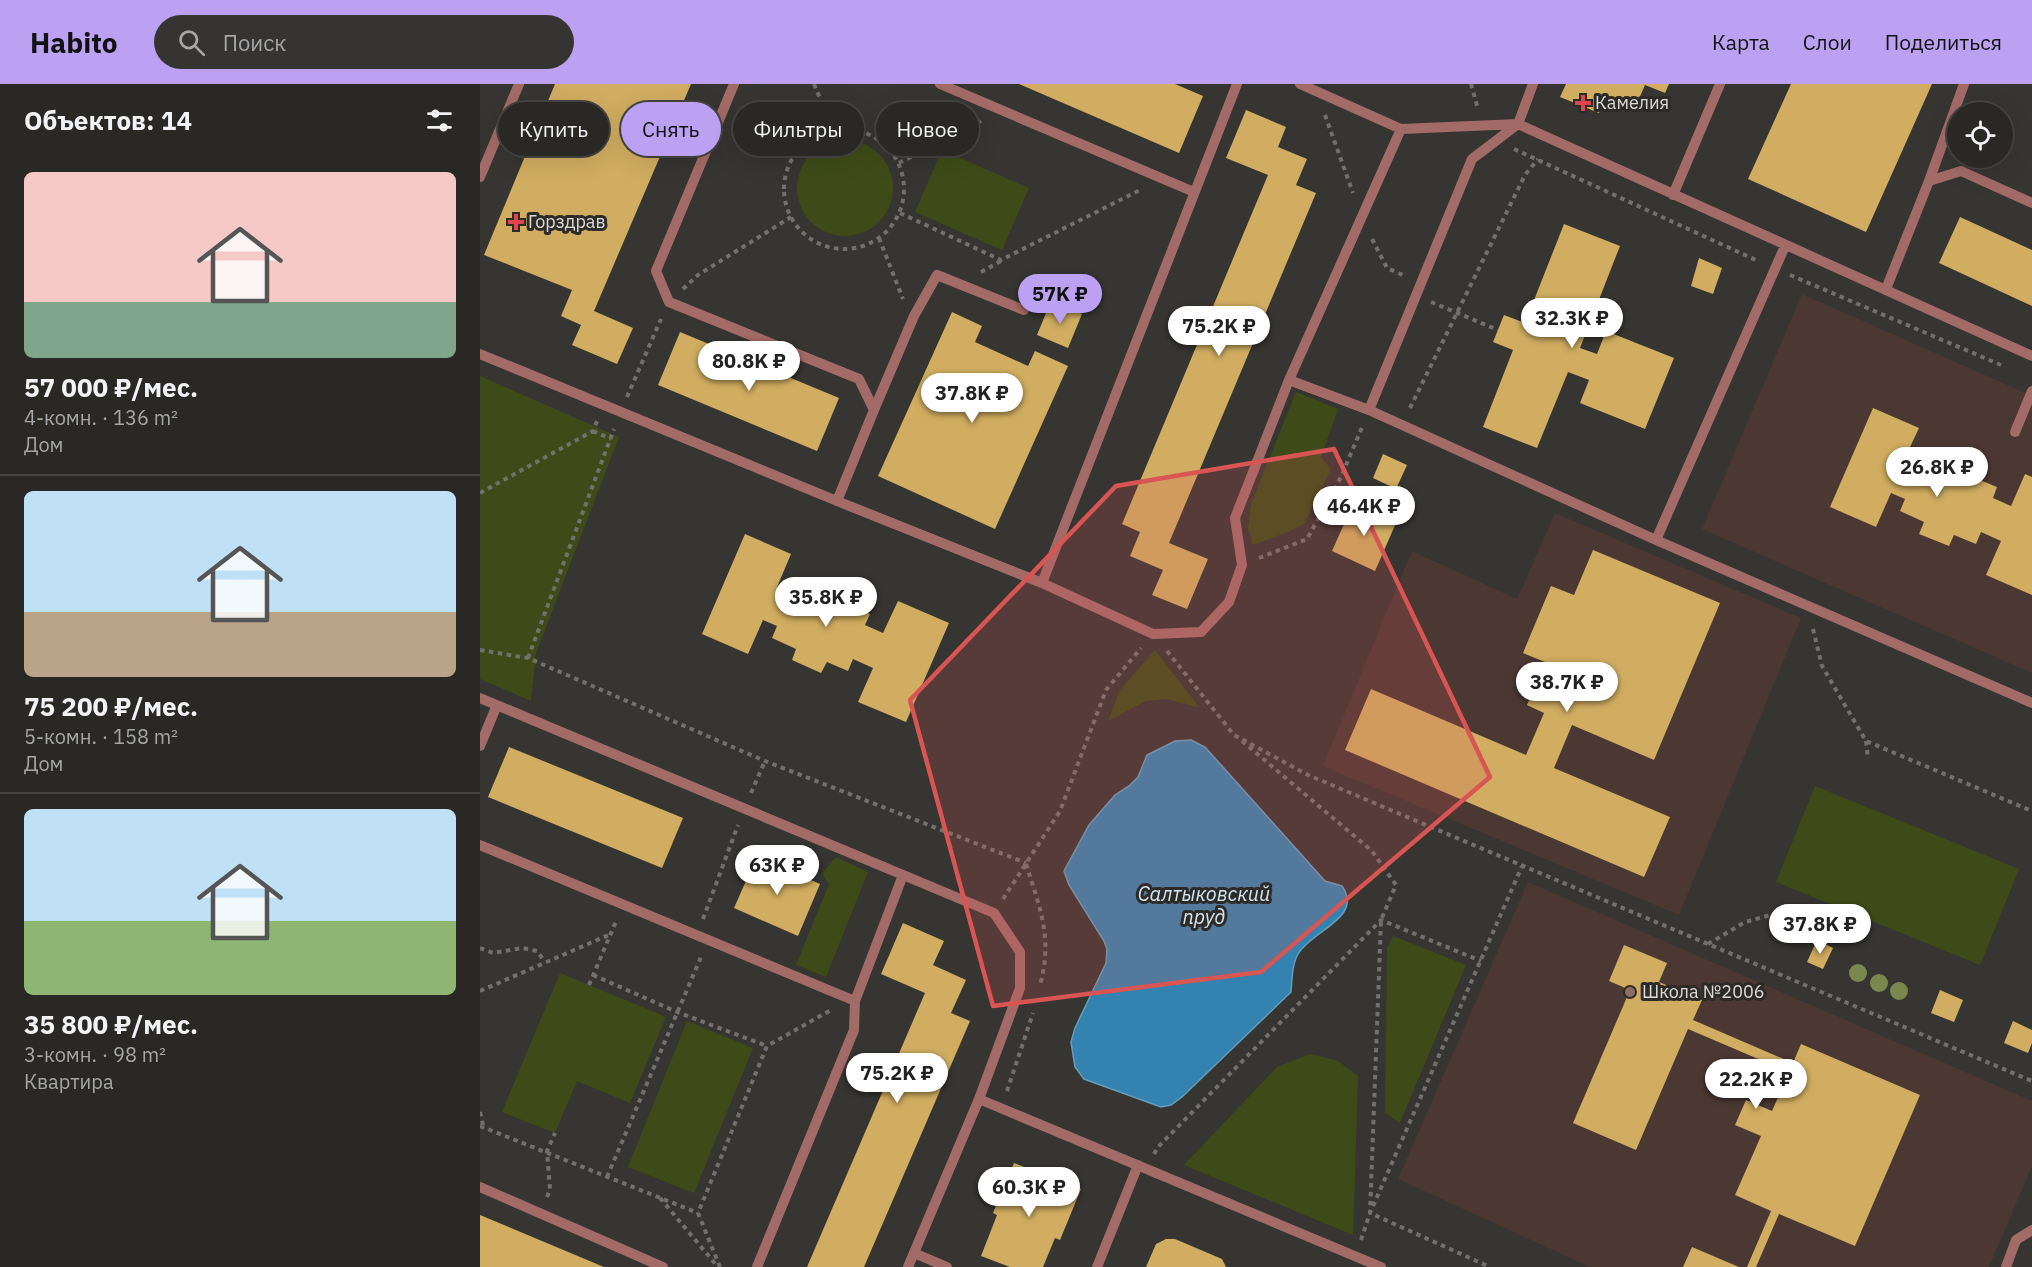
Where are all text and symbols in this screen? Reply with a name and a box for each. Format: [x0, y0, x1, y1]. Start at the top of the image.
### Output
search box [154, 15, 574, 69]
text: Habito [30, 24, 118, 61]
icon: search [175, 26, 208, 59]
text: Поиск [223, 28, 286, 57]
text: Карта [1712, 28, 1770, 56]
text: Слои [1803, 28, 1852, 56]
text: Поделиться [1885, 28, 2002, 56]
place label: Камелия [1595, 91, 1669, 114]
marker: Камелия [1576, 96, 1590, 110]
chip: Купить [498, 102, 609, 156]
chip: Снять [621, 102, 721, 156]
chip: Фильтры [733, 102, 864, 156]
chip: Новое [876, 102, 979, 156]
map controls [1947, 102, 2013, 168]
button: locate [1947, 102, 2013, 168]
text: Объектов: 14 [24, 103, 192, 137]
icon: filters [423, 104, 456, 137]
place label: Горздрав [528, 210, 606, 233]
icon: home [186, 211, 294, 319]
marker: Горздрав [509, 215, 523, 229]
pin: 57K ₽ [1018, 274, 1102, 325]
text: 57K ₽ [1032, 280, 1088, 307]
pin: 32.3K ₽ [1517, 298, 1627, 349]
text: 32.3K ₽ [1535, 304, 1609, 331]
pin: 75.2K ₽ [1164, 306, 1274, 357]
text: 75.2K ₽ [1182, 312, 1256, 339]
pin: 80.8K ₽ [694, 341, 804, 392]
text: 80.8K ₽ [712, 347, 786, 374]
text: 57 000 ₽/мес. [24, 370, 198, 404]
pin: 37.8K ₽ [917, 373, 1027, 424]
text: 37.8K ₽ [935, 379, 1009, 406]
text: 4-комн. · 136 m² [24, 404, 178, 431]
text: Дом [24, 431, 64, 458]
pin: 26.8K ₽ [1882, 447, 1992, 498]
text: 26.8K ₽ [1900, 453, 1974, 480]
pin: 46.4K ₽ [1309, 486, 1419, 537]
text: 46.4K ₽ [1327, 492, 1401, 519]
icon: home [186, 530, 294, 638]
pin: 35.8K ₽ [771, 577, 881, 628]
text: 35.8K ₽ [789, 583, 863, 610]
pin: 38.7K ₽ [1512, 662, 1622, 713]
text: 38.7K ₽ [1530, 668, 1604, 695]
text: 75 200 ₽/мес. [24, 689, 198, 723]
text: 5-комн. · 158 m² [24, 723, 178, 750]
text: Дом [24, 750, 64, 777]
pin: 63K ₽ [735, 845, 819, 896]
icon: home [186, 848, 294, 956]
text: 63K ₽ [749, 851, 805, 878]
water label: Салтыковский пруд [1138, 880, 1270, 930]
pin: 37.8K ₽ [1765, 904, 1875, 955]
text: 37.8K ₽ [1783, 910, 1857, 937]
place label: Школа №2006 [1642, 980, 1765, 1003]
marker: Школа №2006 [1623, 985, 1637, 999]
text: 35 800 ₽/мес. [24, 1007, 198, 1041]
text: 3-комн. · 98 m² [24, 1041, 166, 1068]
pin: 75.2K ₽ [842, 1053, 952, 1104]
text: 75.2K ₽ [860, 1059, 934, 1086]
pin: 22.2K ₽ [1701, 1059, 1811, 1110]
text: 22.2K ₽ [1719, 1065, 1793, 1092]
text: Квартира [24, 1068, 114, 1095]
pin: 60.3K ₽ [974, 1167, 1084, 1218]
text: 60.3K ₽ [992, 1173, 1066, 1200]

